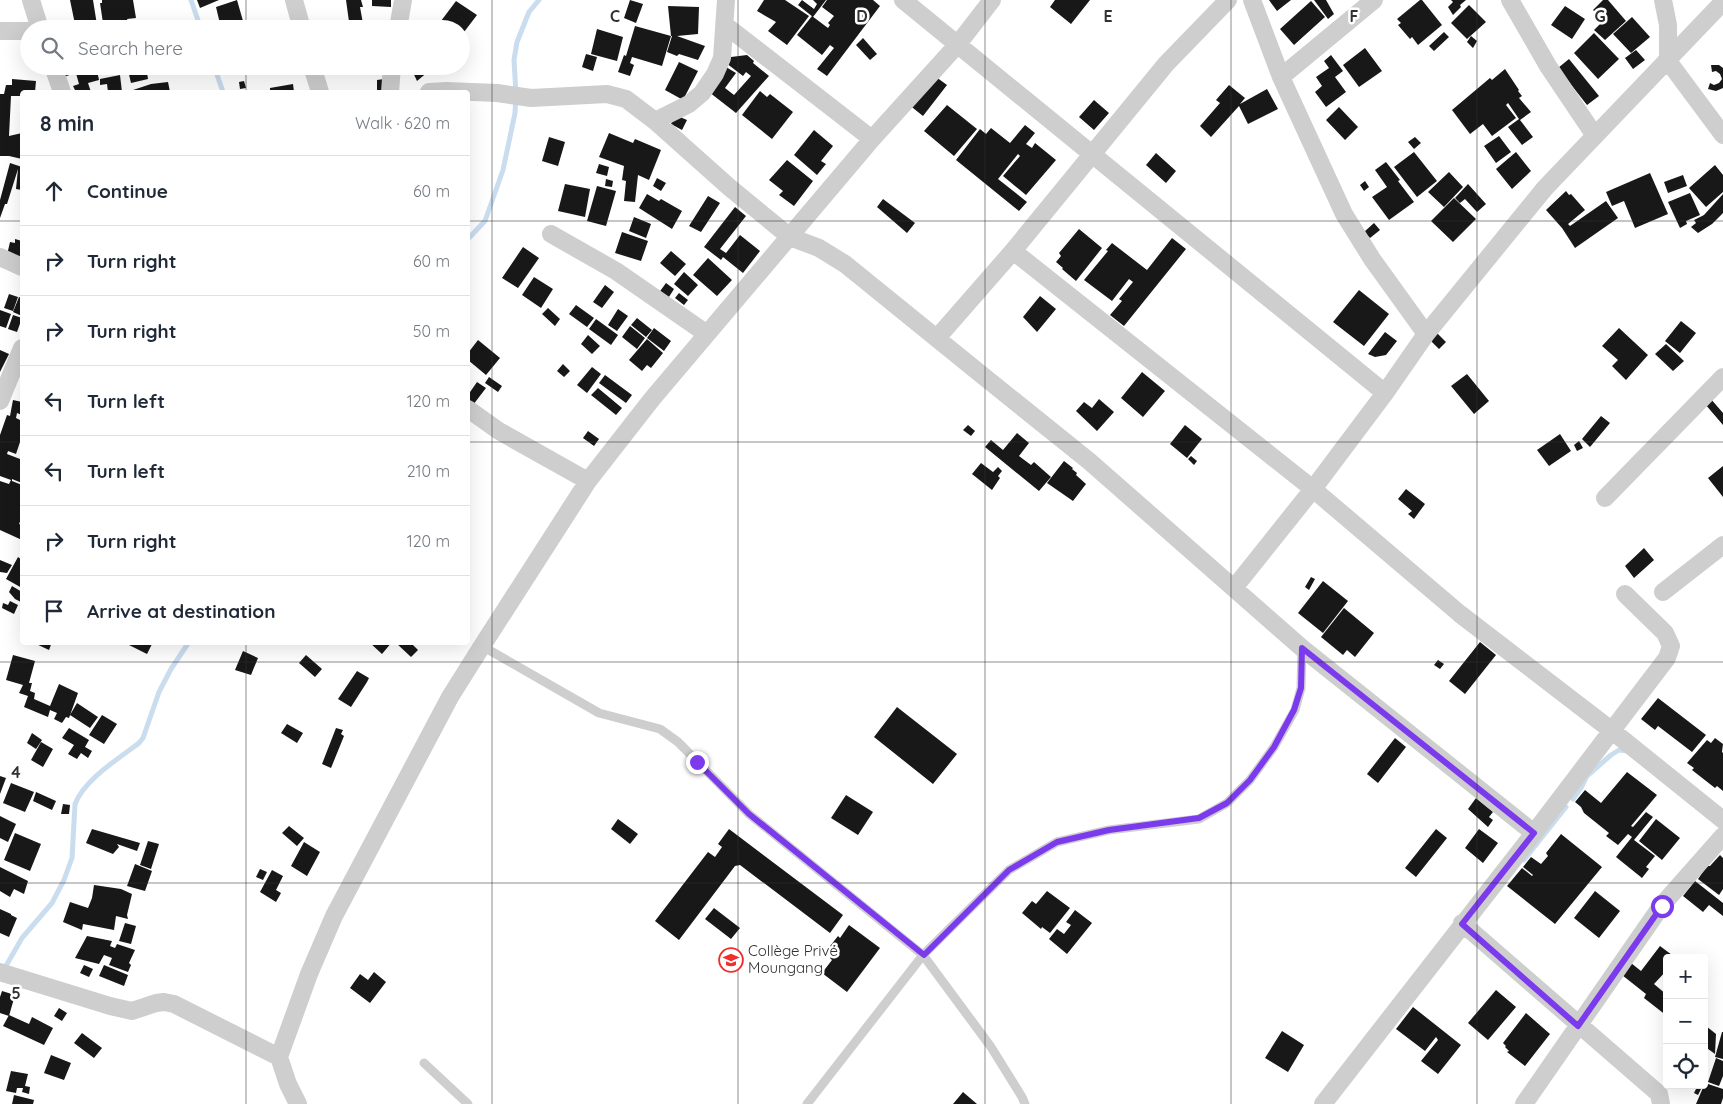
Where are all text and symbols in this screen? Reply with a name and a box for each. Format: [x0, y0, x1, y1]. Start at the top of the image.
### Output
text: C [610, 6, 620, 26]
text: D [856, 6, 868, 26]
text: E [1103, 6, 1113, 26]
text: F [1350, 6, 1359, 26]
text: G [1594, 6, 1606, 26]
search box [20, 20, 470, 75]
icon: search [38, 34, 66, 62]
text: Search here [78, 36, 183, 60]
text: 8 min [40, 110, 94, 136]
text: Walk · 620 m [355, 113, 450, 133]
icon: ahead [40, 177, 68, 205]
text: Continue [87, 179, 168, 203]
text: 60 m [413, 181, 450, 201]
icon: right [40, 247, 68, 275]
text: Turn right [87, 249, 176, 273]
text: 60 m [413, 251, 450, 271]
icon: right [40, 317, 68, 345]
text: Turn right [87, 319, 176, 343]
text: 50 m [413, 321, 450, 341]
icon: left [40, 387, 68, 415]
text: Turn left [87, 389, 165, 413]
text: 120 m [407, 391, 450, 411]
icon: left [40, 457, 68, 485]
text: Turn left [87, 459, 165, 483]
text: 210 m [407, 461, 450, 481]
icon: right [40, 527, 68, 555]
text: Turn right [87, 529, 176, 553]
text: 120 m [407, 531, 450, 551]
icon: arrive [40, 597, 68, 625]
text: Arrive at destination [87, 599, 276, 623]
route end [686, 751, 709, 774]
text: 4 [11, 762, 21, 782]
route start [1651, 895, 1674, 918]
place label: Collège Privé Moungang [748, 941, 838, 977]
school or university icon: Collège Privé Moungang [718, 947, 744, 973]
map controls [1663, 954, 1708, 1089]
button: + [1663, 954, 1708, 999]
text: 5 [11, 983, 21, 1003]
button: − [1663, 999, 1708, 1044]
button: locate [1663, 1044, 1708, 1089]

